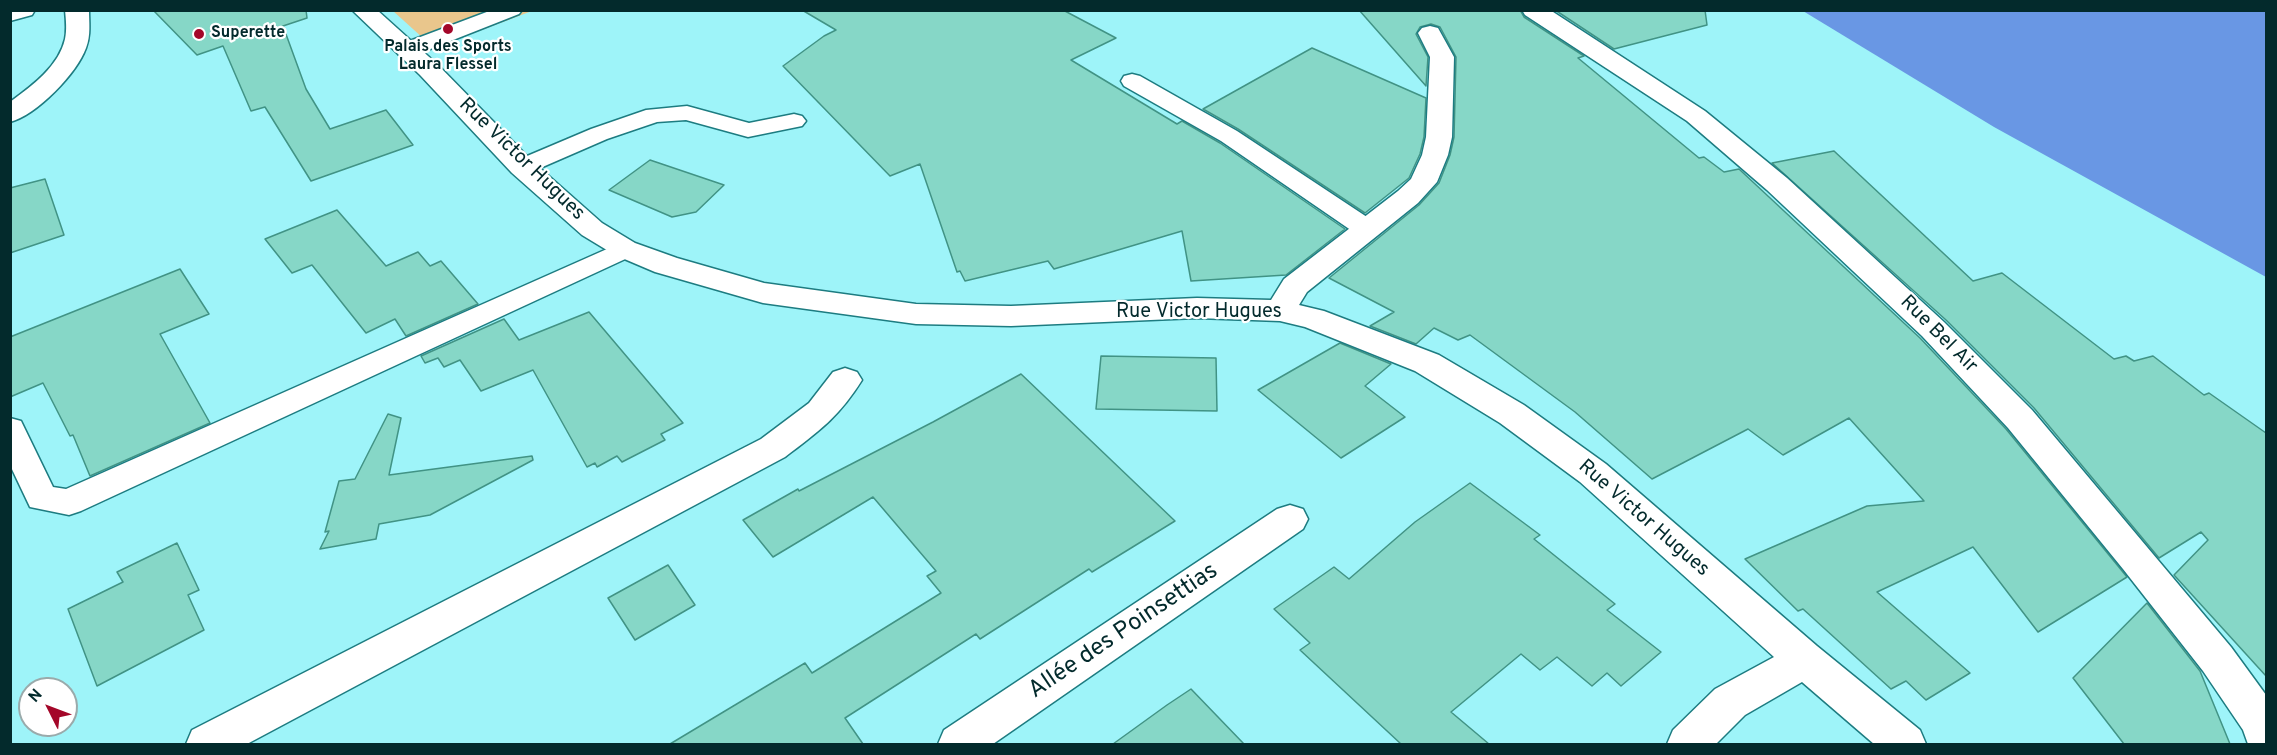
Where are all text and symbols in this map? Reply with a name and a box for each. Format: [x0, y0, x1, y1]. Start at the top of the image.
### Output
marker: Palais des Sports Laura Flessel [441, 22, 455, 36]
place label: Superette [211, 24, 285, 44]
marker: Superette [192, 27, 206, 41]
place label: Palais des Sports Laura Flessel [384, 38, 512, 76]
street label: Rue Victor Hugues [453, 94, 589, 226]
street label: Rue Bel Air [1894, 291, 1982, 379]
street label: Rue Victor Hugues [1116, 301, 1282, 325]
street label: Rue Victor Hugues [1573, 456, 1713, 582]
street label: Allée des Poinsettias [1024, 558, 1224, 706]
north arrow [18, 677, 78, 737]
text: N [25, 685, 47, 707]

